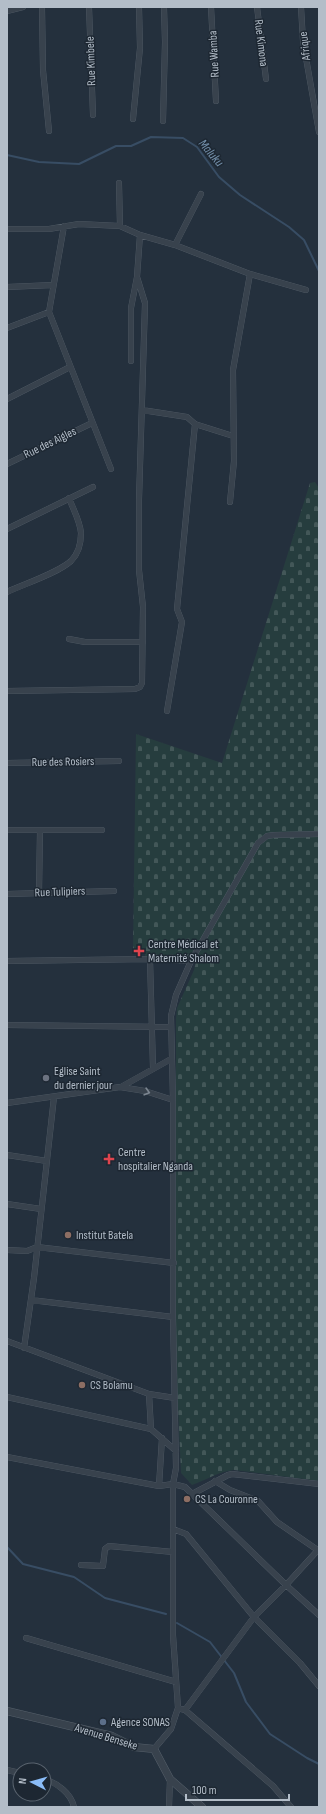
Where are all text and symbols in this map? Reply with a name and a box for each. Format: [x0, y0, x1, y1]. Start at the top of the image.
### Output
street label: Rue Kimona [251, 19, 271, 68]
street label: Rue Wamba [205, 30, 223, 78]
street label: Afrique [296, 30, 314, 62]
street label: Rue Kimbele [83, 36, 99, 86]
water label: Maluku [195, 136, 227, 170]
street label: Rue des Aigles [21, 424, 79, 462]
street label: Rue des Rosiers [32, 754, 94, 770]
street label: Rue Tulipiers [34, 884, 86, 900]
place label: Centre Médical et Maternité Shalom [148, 937, 219, 966]
marker: Centre Médical et Maternité Shalom [133, 945, 145, 957]
place label: Eglise Saint du dernier jour [54, 1064, 113, 1093]
marker: Eglise Saint du dernier jour [41, 1073, 51, 1083]
one-way arrow [144, 1087, 151, 1096]
place label: Centre hospitalier Nganda [118, 1145, 193, 1174]
marker: Centre hospitalier Nganda [103, 1153, 115, 1165]
place label: Institut Batela [76, 1228, 134, 1243]
marker: Institut Batela [63, 1230, 73, 1240]
place label: CS Bolamu [90, 1378, 133, 1393]
marker: CS Bolamu [77, 1380, 87, 1390]
place label: CS La Couronne [195, 1492, 258, 1507]
marker: CS La Couronne [182, 1494, 192, 1504]
place label: Agence SONAS [110, 1715, 170, 1730]
marker: Agence SONAS [98, 1717, 108, 1727]
street label: Avenue Benseke [72, 1720, 139, 1754]
north arrow [12, 1762, 52, 1802]
scale bar [186, 1776, 289, 1802]
text: N [16, 1777, 29, 1785]
text: 100 m [192, 1783, 217, 1798]

